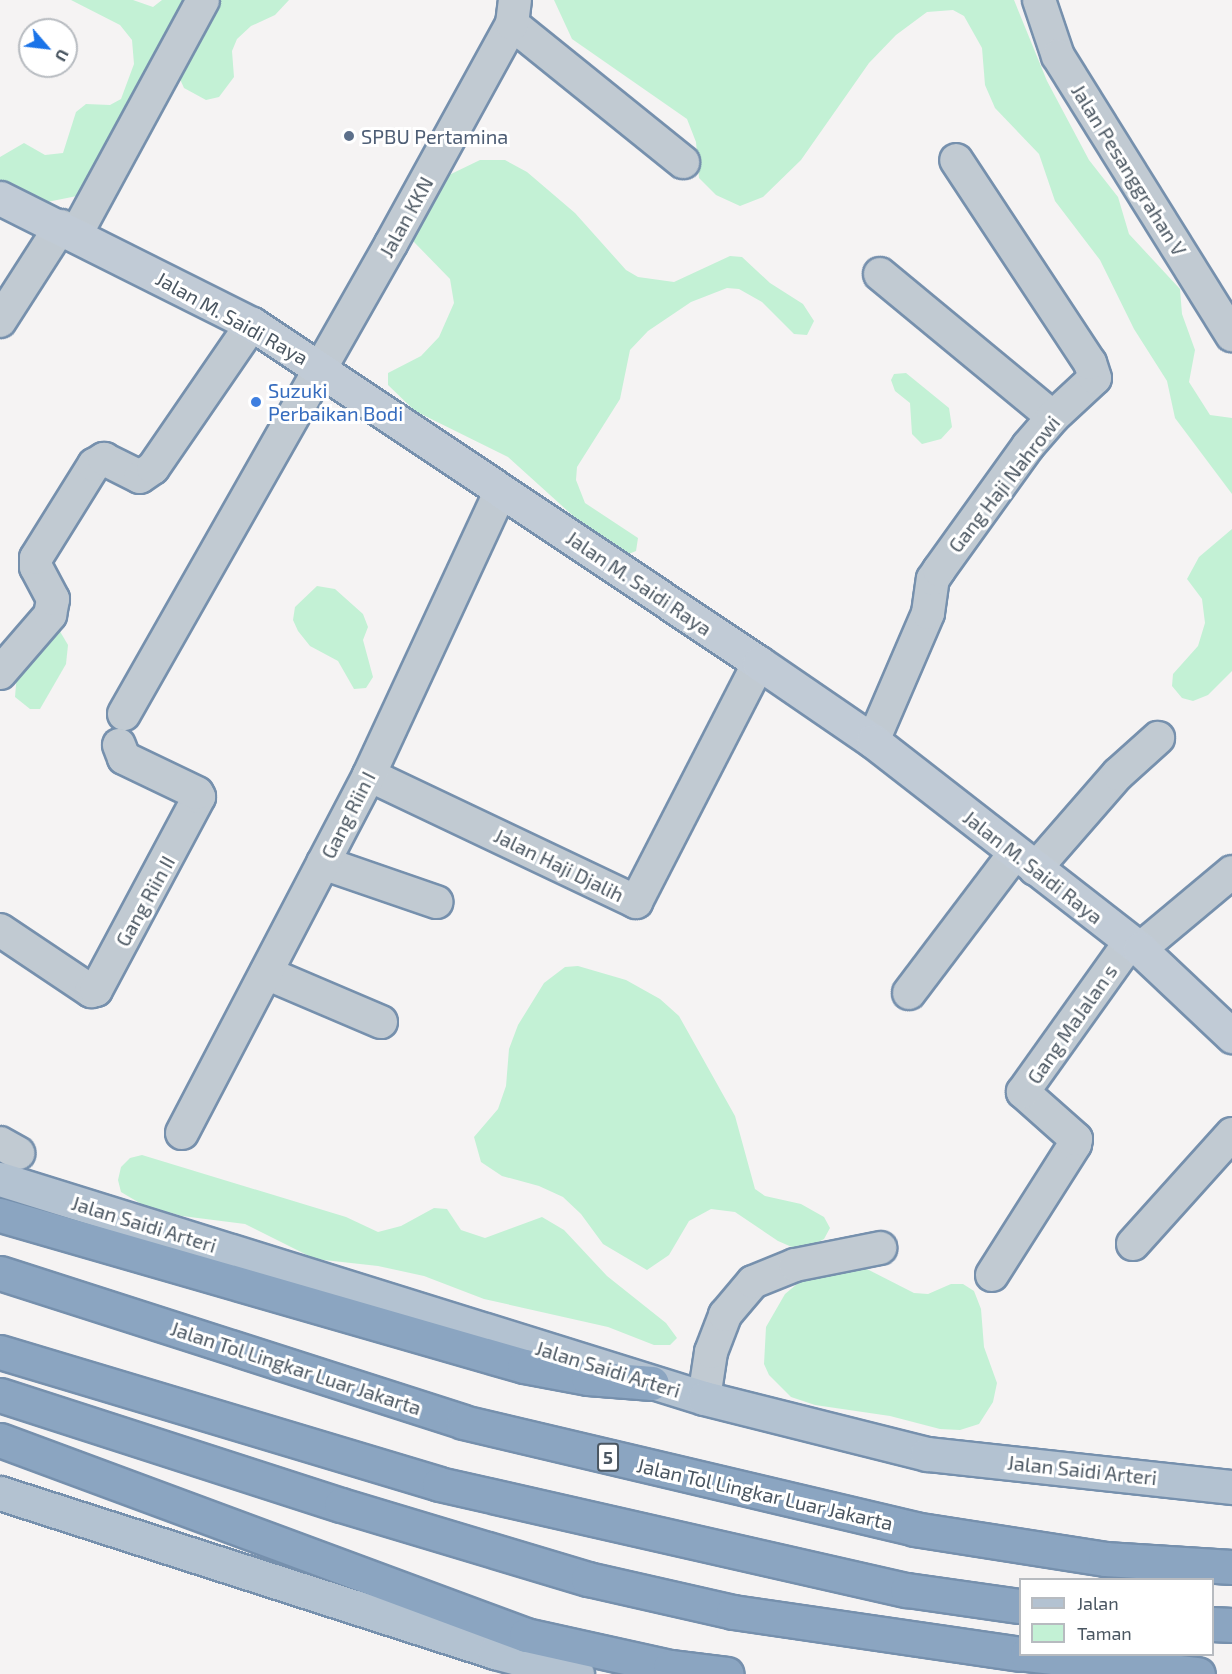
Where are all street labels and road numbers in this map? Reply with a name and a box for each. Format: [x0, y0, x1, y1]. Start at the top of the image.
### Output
street label: Jalan Pesanggrahan V [1066, 80, 1192, 260]
street label: Jalan KKN [374, 172, 438, 262]
street label: Jalan M. Saidi Raya [152, 266, 312, 370]
street label: Gang Haji Nahrowi [943, 411, 1065, 557]
street label: Jalan M. Saidi Raya [562, 525, 716, 641]
street label: Gang Riin I [316, 768, 380, 862]
street label: Jalan M. Saidi Raya [959, 805, 1107, 929]
street label: Jalan Haji Djalih [490, 823, 628, 907]
street label: Gang Riin II [110, 852, 180, 950]
street label: Gang MaJalan s [1022, 960, 1122, 1088]
street label: Jalan Saidi Arteri [68, 1191, 220, 1257]
street label: Jalan Tol Lingkar Luar Jakarta [167, 1316, 425, 1420]
street label: Jalan Saidi Arteri [532, 1336, 684, 1402]
road number: 5 [596, 1442, 620, 1472]
street label: Jalan Saidi Arteri [1006, 1450, 1158, 1490]
street label: Jalan Tol Lingkar Luar Jakarta [634, 1453, 896, 1535]

